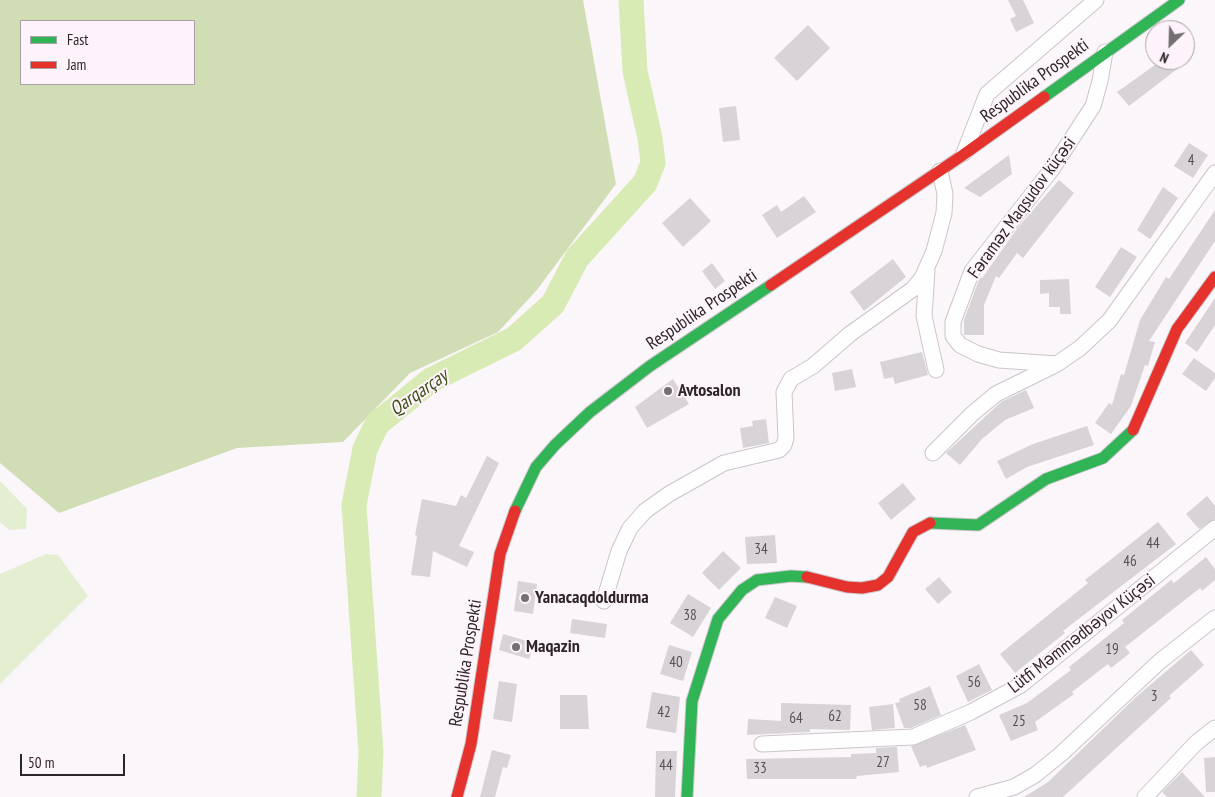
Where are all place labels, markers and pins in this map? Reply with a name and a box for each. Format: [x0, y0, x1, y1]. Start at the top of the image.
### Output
place label: Avtosalon [678, 380, 741, 402]
marker: Avtosalon [662, 385, 674, 397]
place label: Yanacaqdoldurma [535, 587, 649, 609]
marker: Yanacaqdoldurma [519, 592, 531, 604]
place label: Maqazin [526, 636, 580, 658]
marker: Maqazin [510, 641, 522, 653]

